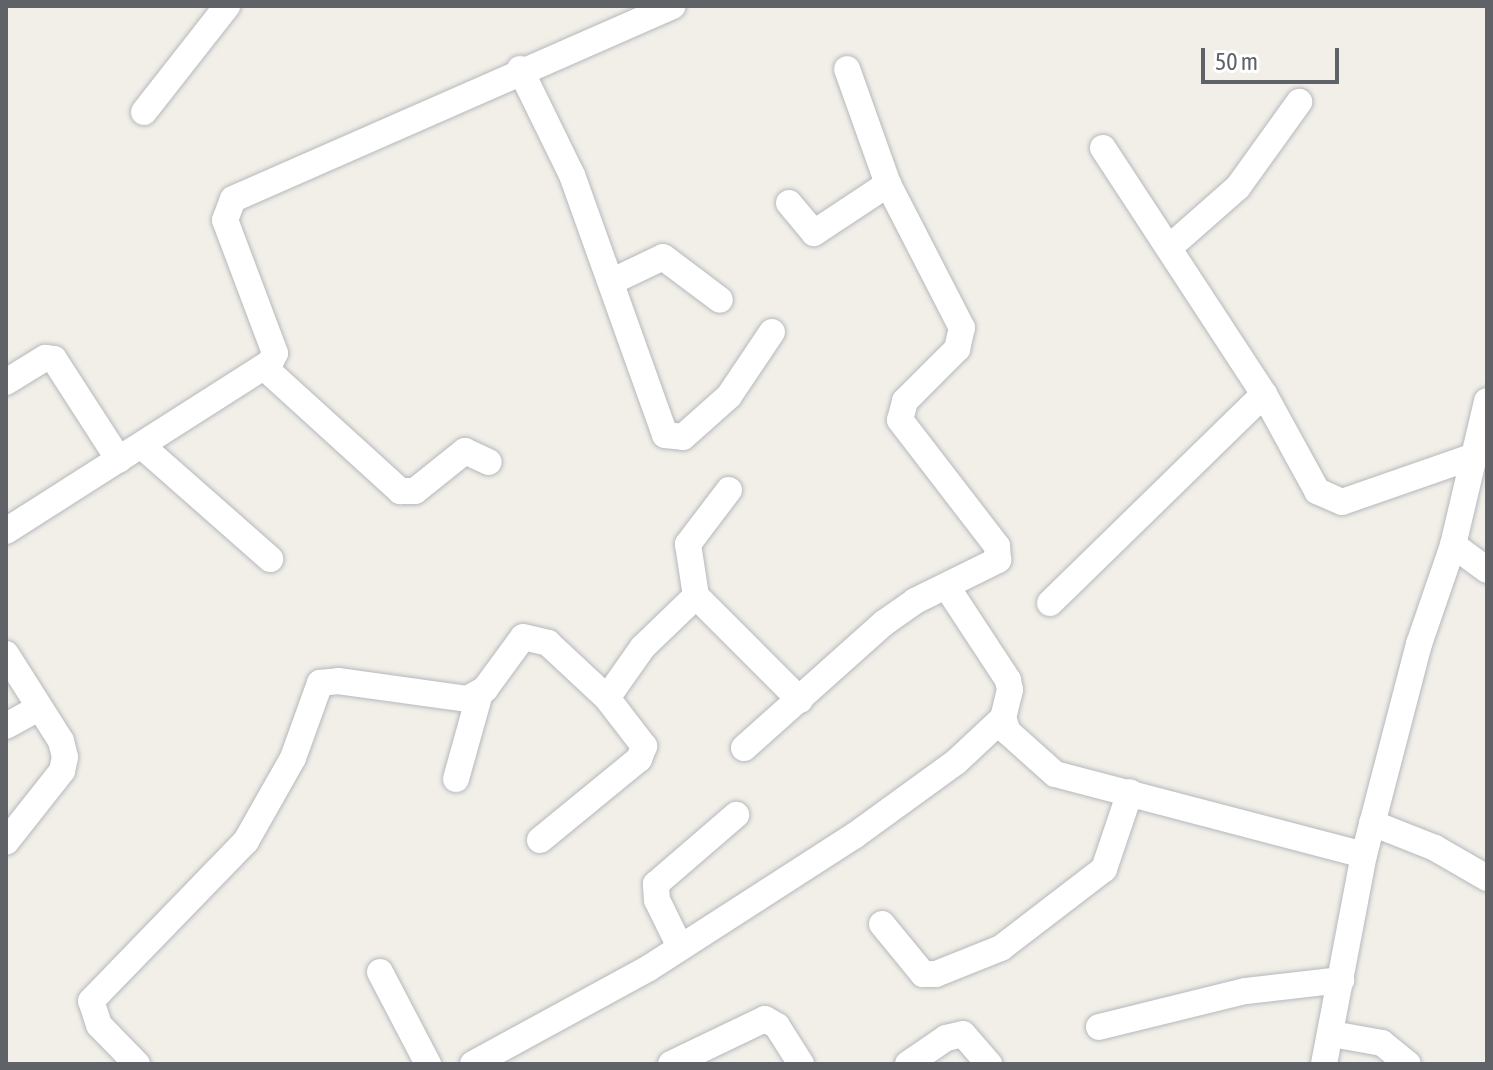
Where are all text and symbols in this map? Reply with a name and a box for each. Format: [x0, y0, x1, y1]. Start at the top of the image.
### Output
scale bar [1205, 32, 1343, 82]
text: 50 m [1215, 48, 1258, 75]

